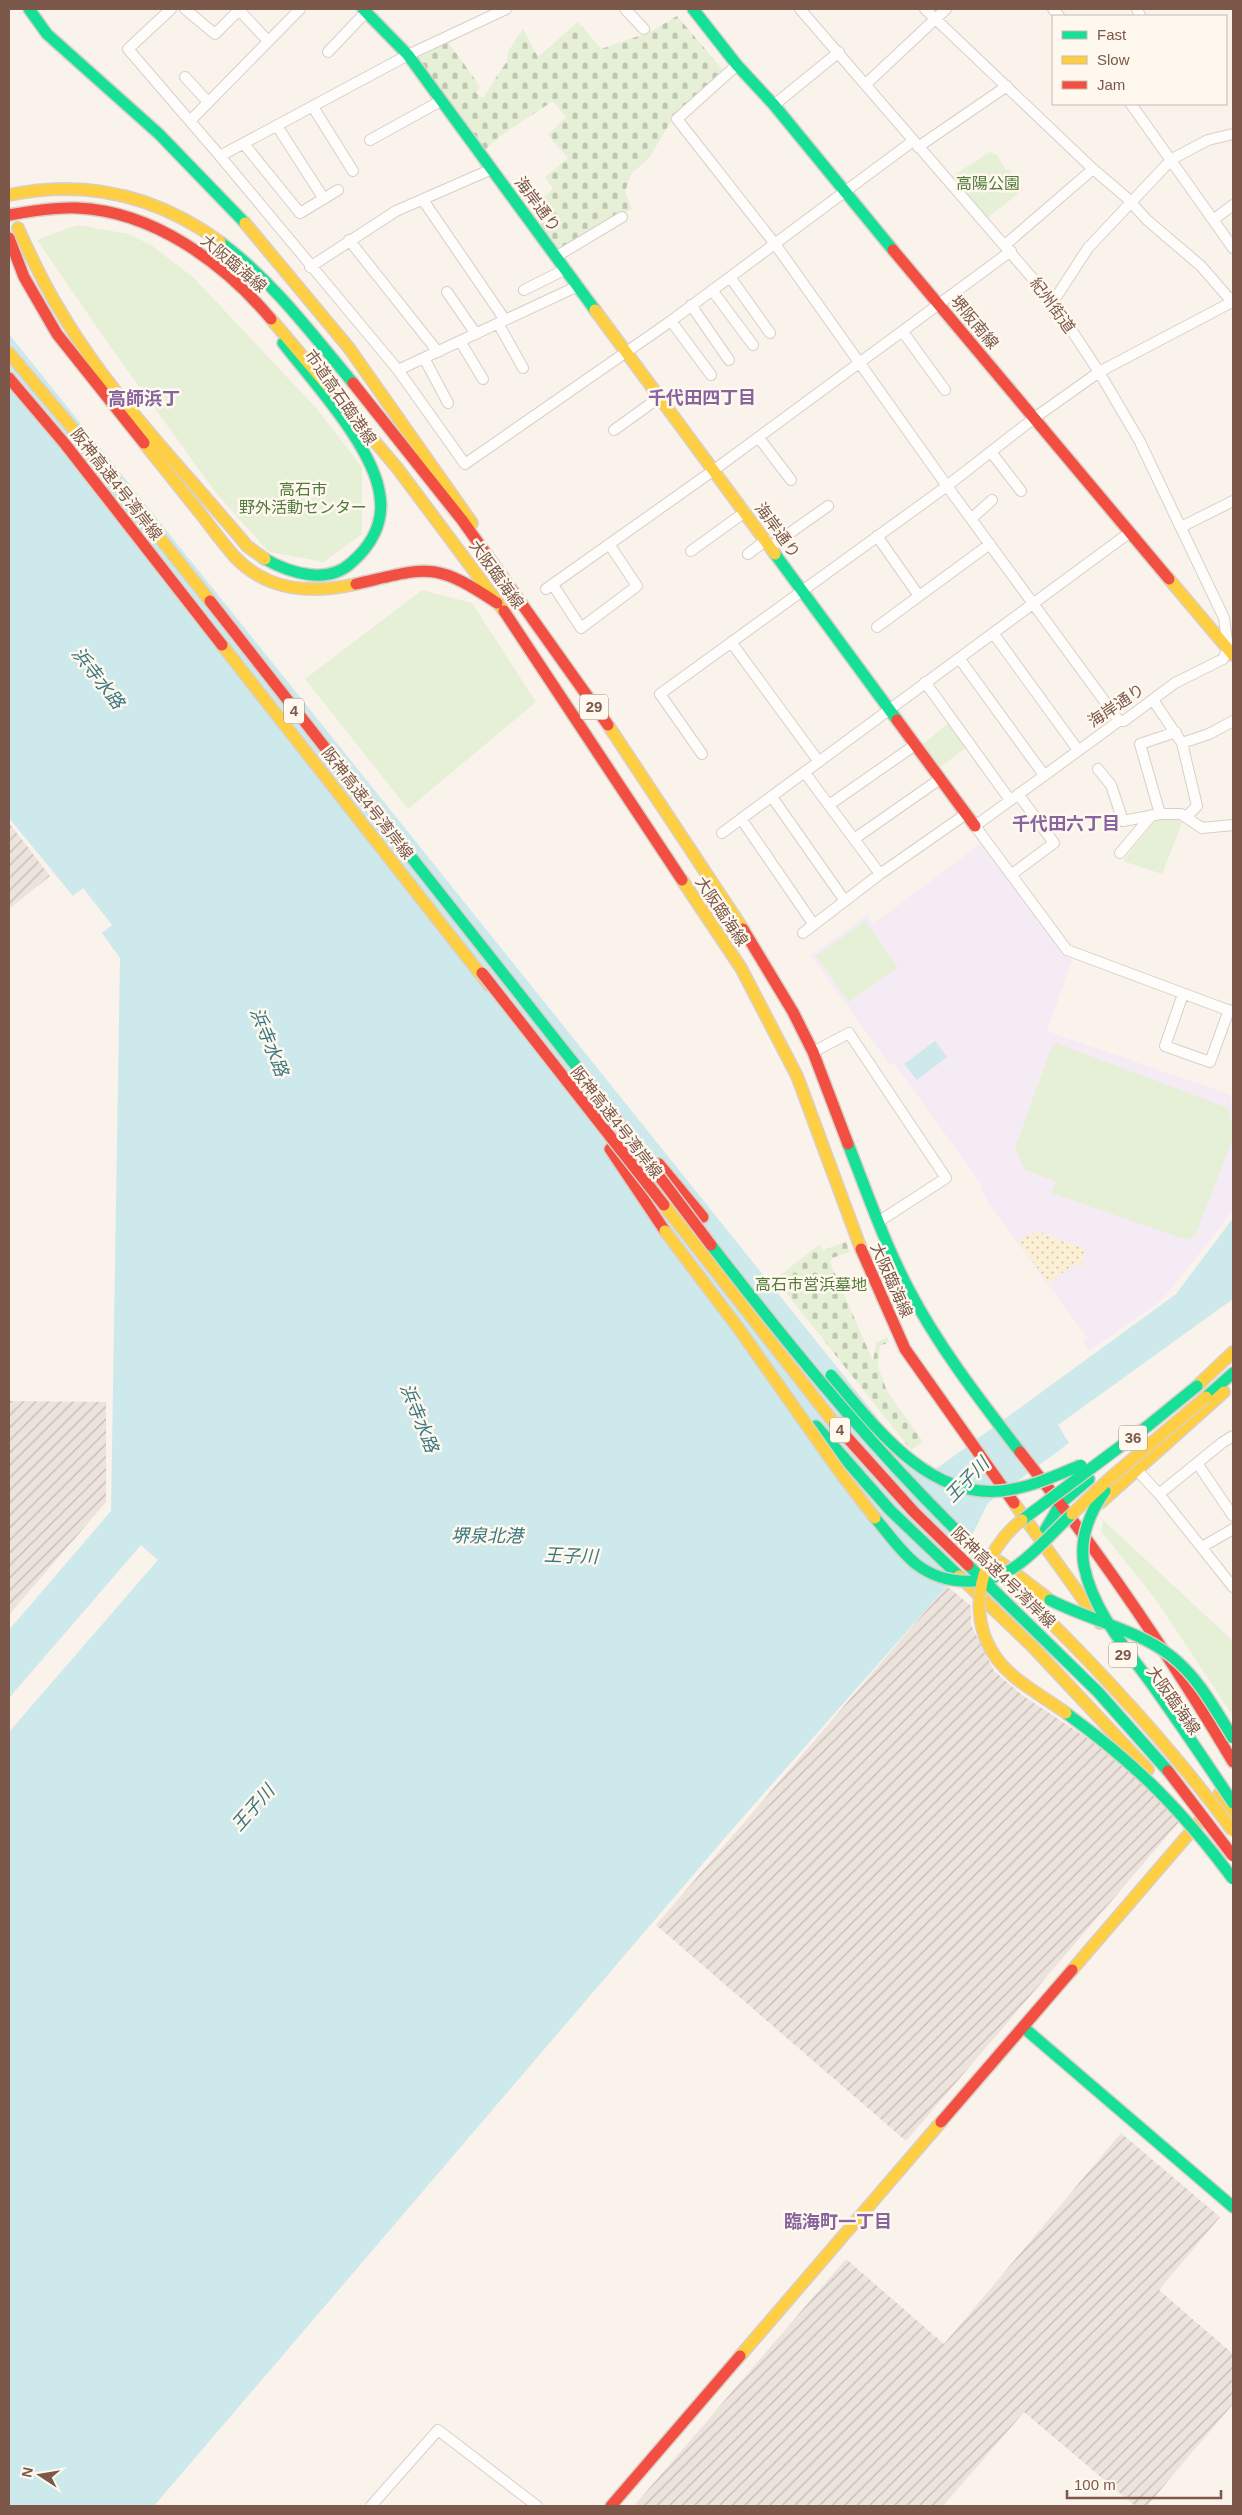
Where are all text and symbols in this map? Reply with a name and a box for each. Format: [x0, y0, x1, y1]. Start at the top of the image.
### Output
legend [1052, 15, 1227, 105]
text: Fast [1097, 26, 1127, 43]
text: Slow [1097, 51, 1130, 68]
text: Jam [1097, 76, 1125, 93]
street label: 海岸通り [512, 174, 564, 235]
park label: 高陽公園 [956, 175, 1020, 192]
street label: 大阪臨海線 [198, 231, 270, 296]
street label: 紀州街道 [1027, 274, 1078, 336]
street label: 堺阪南線 [948, 292, 1002, 352]
street label: 市道高石臨港線 [302, 347, 380, 448]
district label: 千代田四丁目 [648, 388, 756, 408]
district label: 高師浜丁 [108, 389, 180, 409]
street label: 阪神高速4号湾岸線 [68, 425, 165, 543]
park label: 高石市 野外活動センター [239, 481, 367, 516]
street label: 海岸通り [752, 499, 803, 561]
street label: 大阪臨海線 [466, 537, 527, 612]
water label: 浜寺水路 [68, 643, 129, 714]
street label: 海岸通り [1085, 680, 1148, 730]
road number: 29 [580, 694, 608, 720]
road number: 4 [284, 698, 304, 724]
street label: 阪神高速4号湾岸線 [319, 744, 416, 862]
district label: 千代田六丁目 [1012, 814, 1120, 834]
street label: 大阪臨海線 [692, 873, 751, 949]
water label: 浜寺水路 [246, 1005, 293, 1081]
street label: 阪神高速4号湾岸線 [568, 1063, 665, 1181]
street label: 大阪臨海線 [868, 1240, 916, 1320]
park label: 高石市営浜墓地 [755, 1276, 867, 1293]
water label: 浜寺水路 [396, 1381, 443, 1457]
road number: 4 [830, 1418, 850, 1442]
road number: 36 [1119, 1426, 1147, 1450]
water label: 王子川 [941, 1452, 994, 1506]
street label: 阪神高速4号湾岸線 [949, 1524, 1059, 1631]
water label: 堺泉北港 [451, 1526, 526, 1546]
water label: 王子川 [544, 1545, 600, 1567]
road number: 29 [1109, 1642, 1137, 1668]
street label: 大阪臨海線 [1144, 1663, 1204, 1738]
water label: 王子川 [228, 1780, 280, 1835]
district label: 臨海町一丁目 [784, 2211, 892, 2232]
north arrow [15, 2450, 65, 2500]
text: N [18, 2466, 36, 2479]
scale bar [1067, 2468, 1221, 2500]
text: 100 m [1074, 2476, 1116, 2493]

